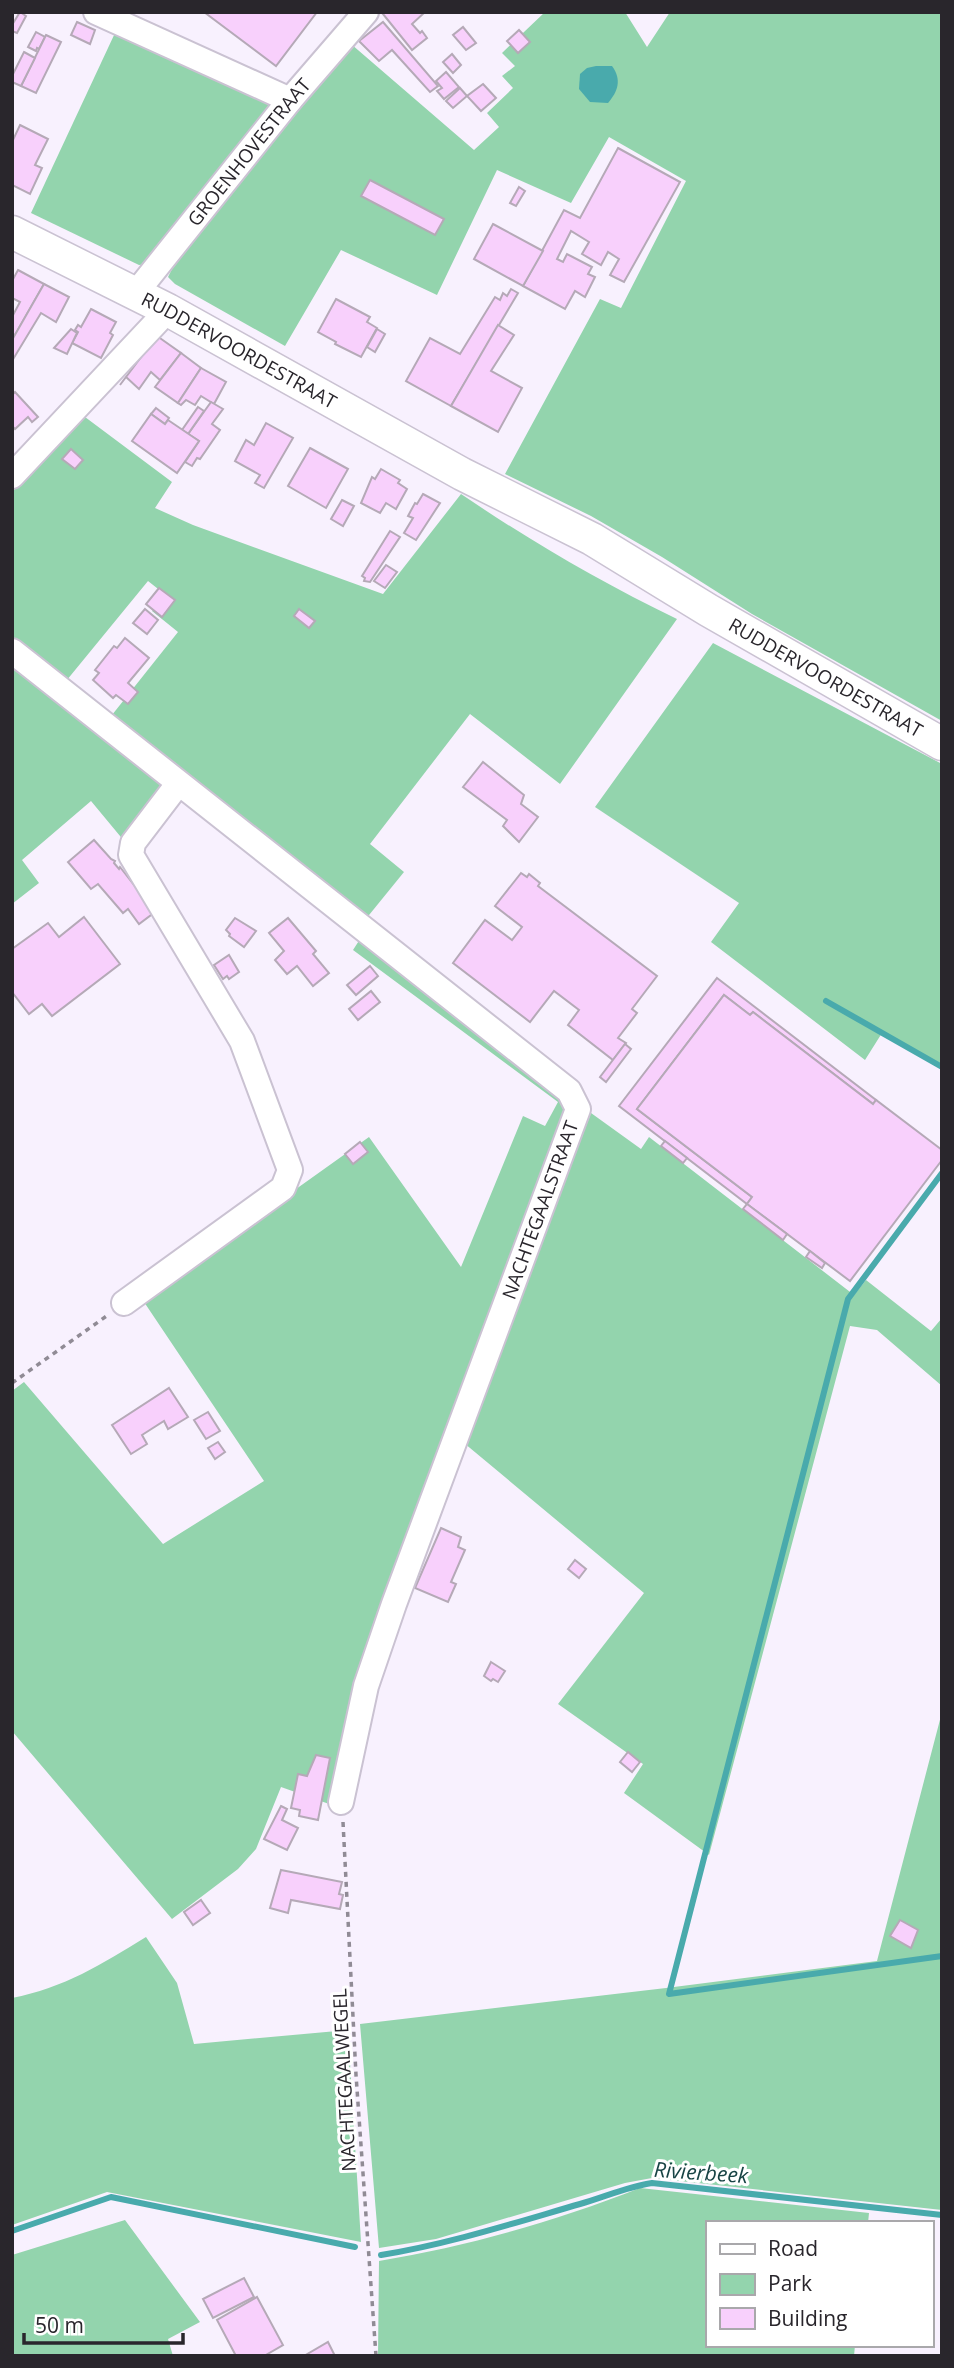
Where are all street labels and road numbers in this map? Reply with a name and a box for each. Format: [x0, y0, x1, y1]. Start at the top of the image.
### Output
street label: GROENHOVESTRAAT [181, 72, 317, 231]
street label: RUDDERVOORDESTRAAT [137, 286, 342, 415]
street label: RUDDERVOORDESTRAAT [724, 612, 928, 743]
street label: NACHTEGAALSTRAAT [496, 1117, 585, 1303]
street label: NACHTEGAALWEGEL [326, 1988, 362, 2172]

